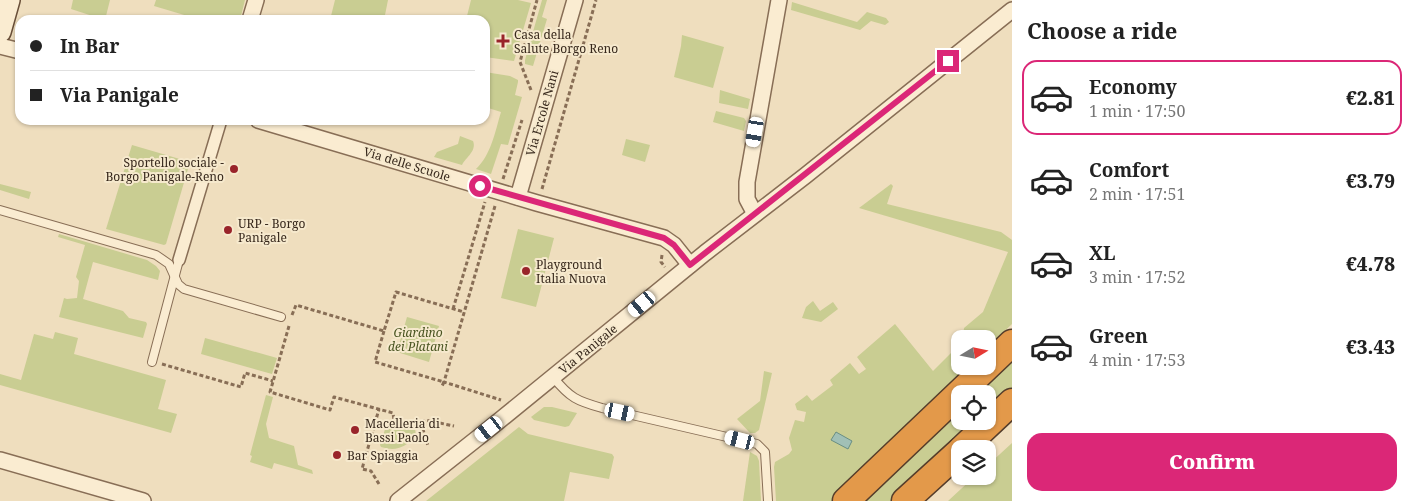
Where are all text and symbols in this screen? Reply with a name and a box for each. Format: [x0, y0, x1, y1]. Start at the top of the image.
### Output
text: Choose a ride [1027, 15, 1177, 45]
place label: Casa della Salute Borgo Reno [514, 26, 618, 57]
text: In Bar [60, 33, 119, 59]
marker: Casa della Salute Borgo Reno [496, 34, 510, 48]
route end [937, 50, 959, 72]
street label: Via Ercole Nani [522, 68, 562, 158]
text: Economy [1089, 74, 1177, 100]
icon: car [1029, 75, 1074, 120]
text: Via Panigale [60, 82, 179, 108]
text: €2.81 [1346, 85, 1395, 111]
text: 1 min · 17:50 [1089, 100, 1185, 122]
car [745, 116, 764, 148]
street label: Via delle Scuole [362, 143, 452, 185]
place label: Sportello sociale - Borgo Panigale-Reno [105, 154, 224, 185]
text: Comfort [1089, 157, 1169, 183]
icon: car [1029, 158, 1074, 203]
marker: Sportello sociale - Borgo Panigale-Reno [228, 163, 240, 175]
text: €3.79 [1346, 168, 1395, 194]
route start [469, 175, 491, 197]
text: 2 min · 17:51 [1089, 183, 1185, 205]
place label: URP - Borgo Panigale [238, 215, 306, 246]
marker: URP - Borgo Panigale [222, 224, 234, 236]
text: XL [1089, 240, 1115, 266]
icon: car [1029, 241, 1074, 286]
text: €4.78 [1346, 251, 1395, 277]
place label: Playground Italia Nuova [536, 256, 606, 287]
marker: Playground Italia Nuova [520, 265, 532, 277]
text: 3 min · 17:52 [1089, 266, 1185, 288]
car [625, 289, 658, 319]
street label: Via Panigale [555, 320, 621, 378]
text: Green [1089, 323, 1148, 349]
park label: Giardino dei Platani [388, 324, 448, 355]
icon: car [1029, 324, 1074, 369]
north arrow [951, 330, 996, 375]
map controls [951, 330, 996, 485]
text: €3.43 [1346, 334, 1395, 360]
text: 4 min · 17:53 [1089, 349, 1185, 371]
button: locate [951, 385, 996, 430]
car [603, 402, 636, 422]
car [472, 414, 505, 444]
place label: Macelleria di Bassi Paolo [365, 415, 440, 446]
marker: Macelleria di Bassi Paolo [349, 424, 361, 436]
car [723, 429, 756, 451]
button: Confirm [1027, 433, 1397, 491]
button: layers [951, 440, 996, 485]
place label: Bar Spiaggia [347, 447, 419, 464]
marker: Bar Spiaggia [331, 449, 343, 461]

